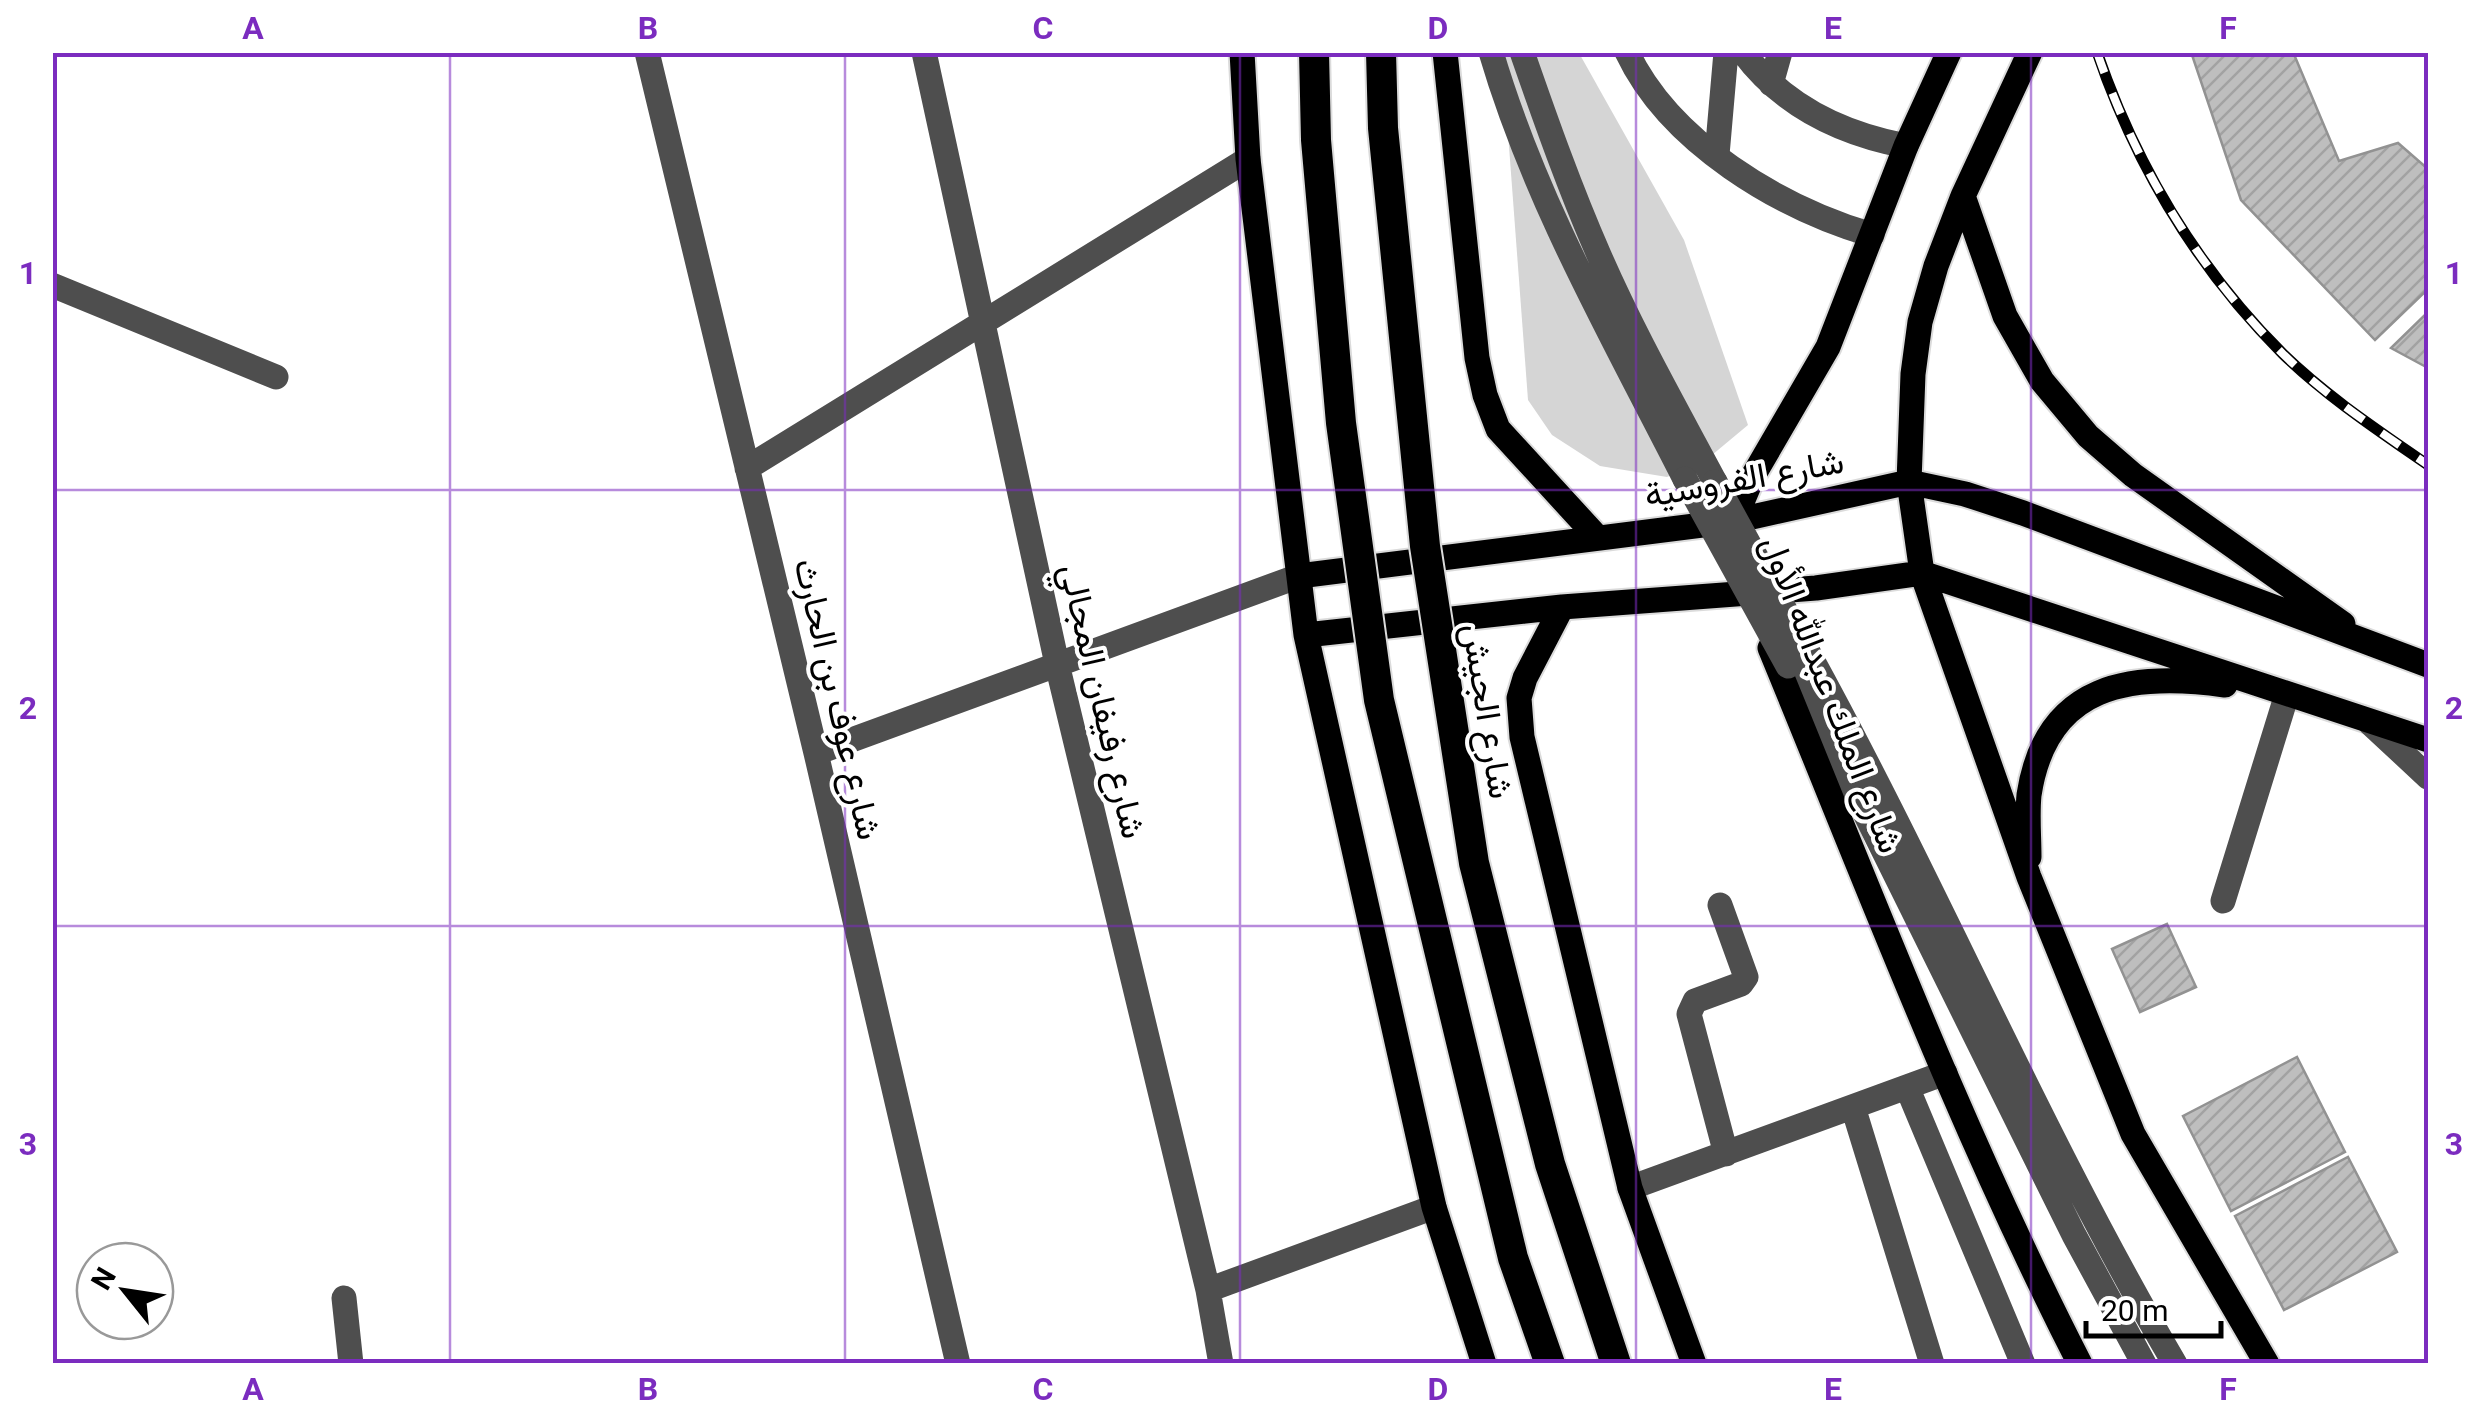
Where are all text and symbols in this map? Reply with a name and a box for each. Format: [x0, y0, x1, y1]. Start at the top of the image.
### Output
text: A [242, 9, 264, 47]
text: B [638, 9, 658, 47]
text: C [1033, 9, 1053, 47]
text: D [1428, 9, 1448, 47]
text: E [1824, 9, 1842, 47]
text: F [2219, 9, 2237, 47]
text: 1 [19, 254, 37, 292]
text: 1 [2445, 254, 2463, 292]
street label: شارع الفروسية [1641, 441, 1847, 519]
street label: شارع الملك عبدالله الأول [1749, 530, 1911, 860]
street label: شارع عوف بن الحارث [782, 555, 890, 844]
street label: شارع رفيفان المجالي [1043, 560, 1154, 844]
street label: شارع الجيش [1450, 620, 1522, 802]
text: 2 [19, 689, 37, 727]
text: 2 [2445, 689, 2463, 727]
text: 3 [19, 1125, 37, 1163]
text: 3 [2445, 1125, 2463, 1163]
north arrow [75, 1241, 175, 1341]
text: N [85, 1262, 123, 1296]
scale bar [2086, 1276, 2221, 1338]
text: 20 m [2101, 1293, 2168, 1328]
text: A [242, 1370, 264, 1408]
text: B [638, 1370, 658, 1408]
text: C [1033, 1370, 1053, 1408]
text: D [1428, 1370, 1448, 1408]
text: E [1824, 1370, 1842, 1408]
text: F [2219, 1370, 2237, 1408]

